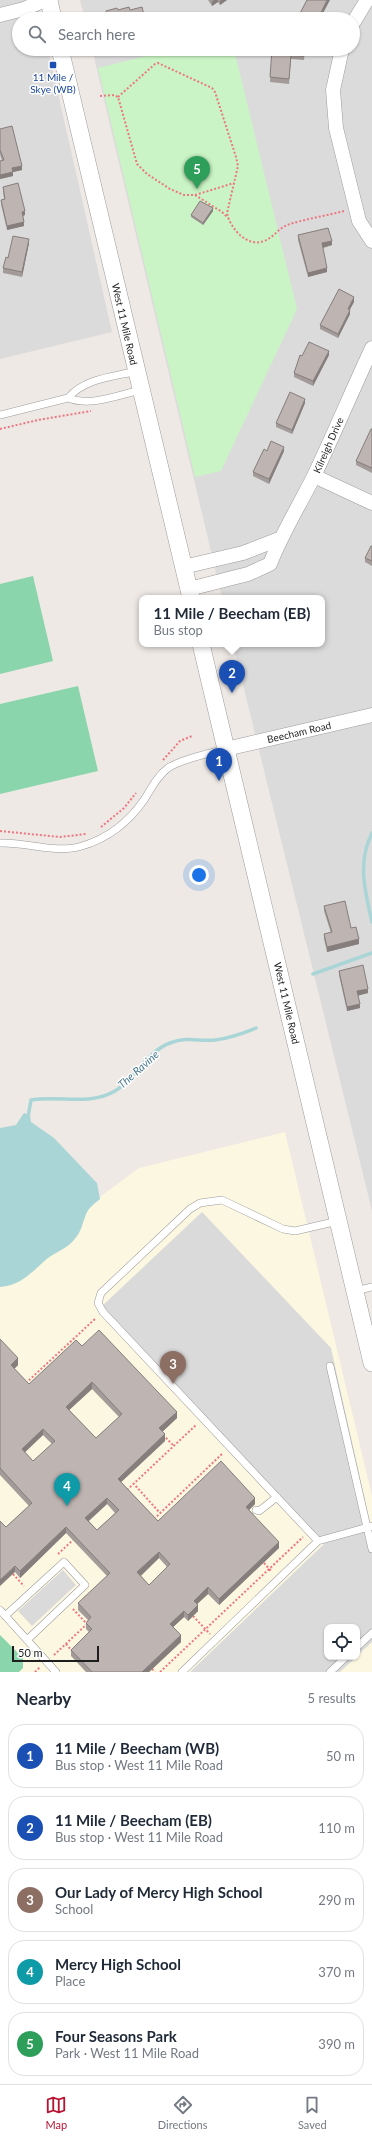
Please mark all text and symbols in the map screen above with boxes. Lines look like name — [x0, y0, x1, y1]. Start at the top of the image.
search box — [12, 12, 360, 56]
icon: search — [26, 23, 48, 45]
text: Search here — [58, 25, 135, 43]
marker: 11 Mile / Skye (WB) — [48, 60, 58, 70]
place label: 11 Mile / Skye (WB) — [30, 71, 76, 95]
pin: 5 — [184, 156, 210, 189]
street label: West 11 Mile Road — [110, 282, 140, 366]
street label: Kilreigh Drive — [310, 415, 346, 475]
popup — [139, 595, 325, 647]
text: 11 Mile / Beecham (EB) — [154, 604, 310, 622]
text: Bus stop — [154, 622, 203, 638]
pin: 2 — [219, 660, 245, 693]
street label: Beecham Road — [266, 719, 332, 745]
pin: 1 — [206, 748, 232, 781]
your location — [189, 865, 209, 885]
street label: West 11 Mile Road — [272, 961, 302, 1045]
water label: The Ravine — [115, 1047, 161, 1091]
pin: 3 — [160, 1351, 186, 1384]
pin: 4 — [54, 1473, 80, 1506]
map controls — [324, 1624, 360, 1660]
button: locate — [324, 1624, 360, 1660]
scale bar — [12, 1644, 99, 1663]
text: 50 m — [18, 1646, 43, 1659]
text: Nearby — [16, 1688, 71, 1709]
text: 5 results — [308, 1690, 356, 1706]
text: 11 Mile / Beecham (WB) — [55, 1739, 219, 1757]
text: 1 — [26, 1748, 34, 1764]
text: 50 m — [326, 1748, 355, 1764]
text: Bus stop · West 11 Mile Road — [55, 1757, 223, 1773]
text: 11 Mile / Beecham (EB) — [55, 1811, 212, 1829]
text: 2 — [26, 1820, 34, 1836]
text: 110 m — [318, 1820, 355, 1836]
text: Bus stop · West 11 Mile Road — [55, 1829, 223, 1845]
text: Our Lady of Mercy High School — [55, 1883, 263, 1901]
text: 3 — [26, 1892, 34, 1908]
text: 290 m — [318, 1892, 355, 1908]
text: School — [55, 1901, 93, 1917]
text: Mercy High School — [55, 1955, 181, 1973]
text: 4 — [26, 1964, 34, 1980]
text: 370 m — [318, 1964, 355, 1980]
text: Place — [55, 1973, 85, 1989]
text: Four Seasons Park — [55, 2027, 177, 2045]
text: 5 — [26, 2036, 34, 2052]
text: 390 m — [318, 2036, 355, 2052]
text: Park · West 11 Mile Road — [55, 2045, 199, 2061]
tab: Map — [45, 2094, 67, 2131]
tab: Directions — [158, 2094, 207, 2131]
tab: Saved — [298, 2094, 327, 2131]

